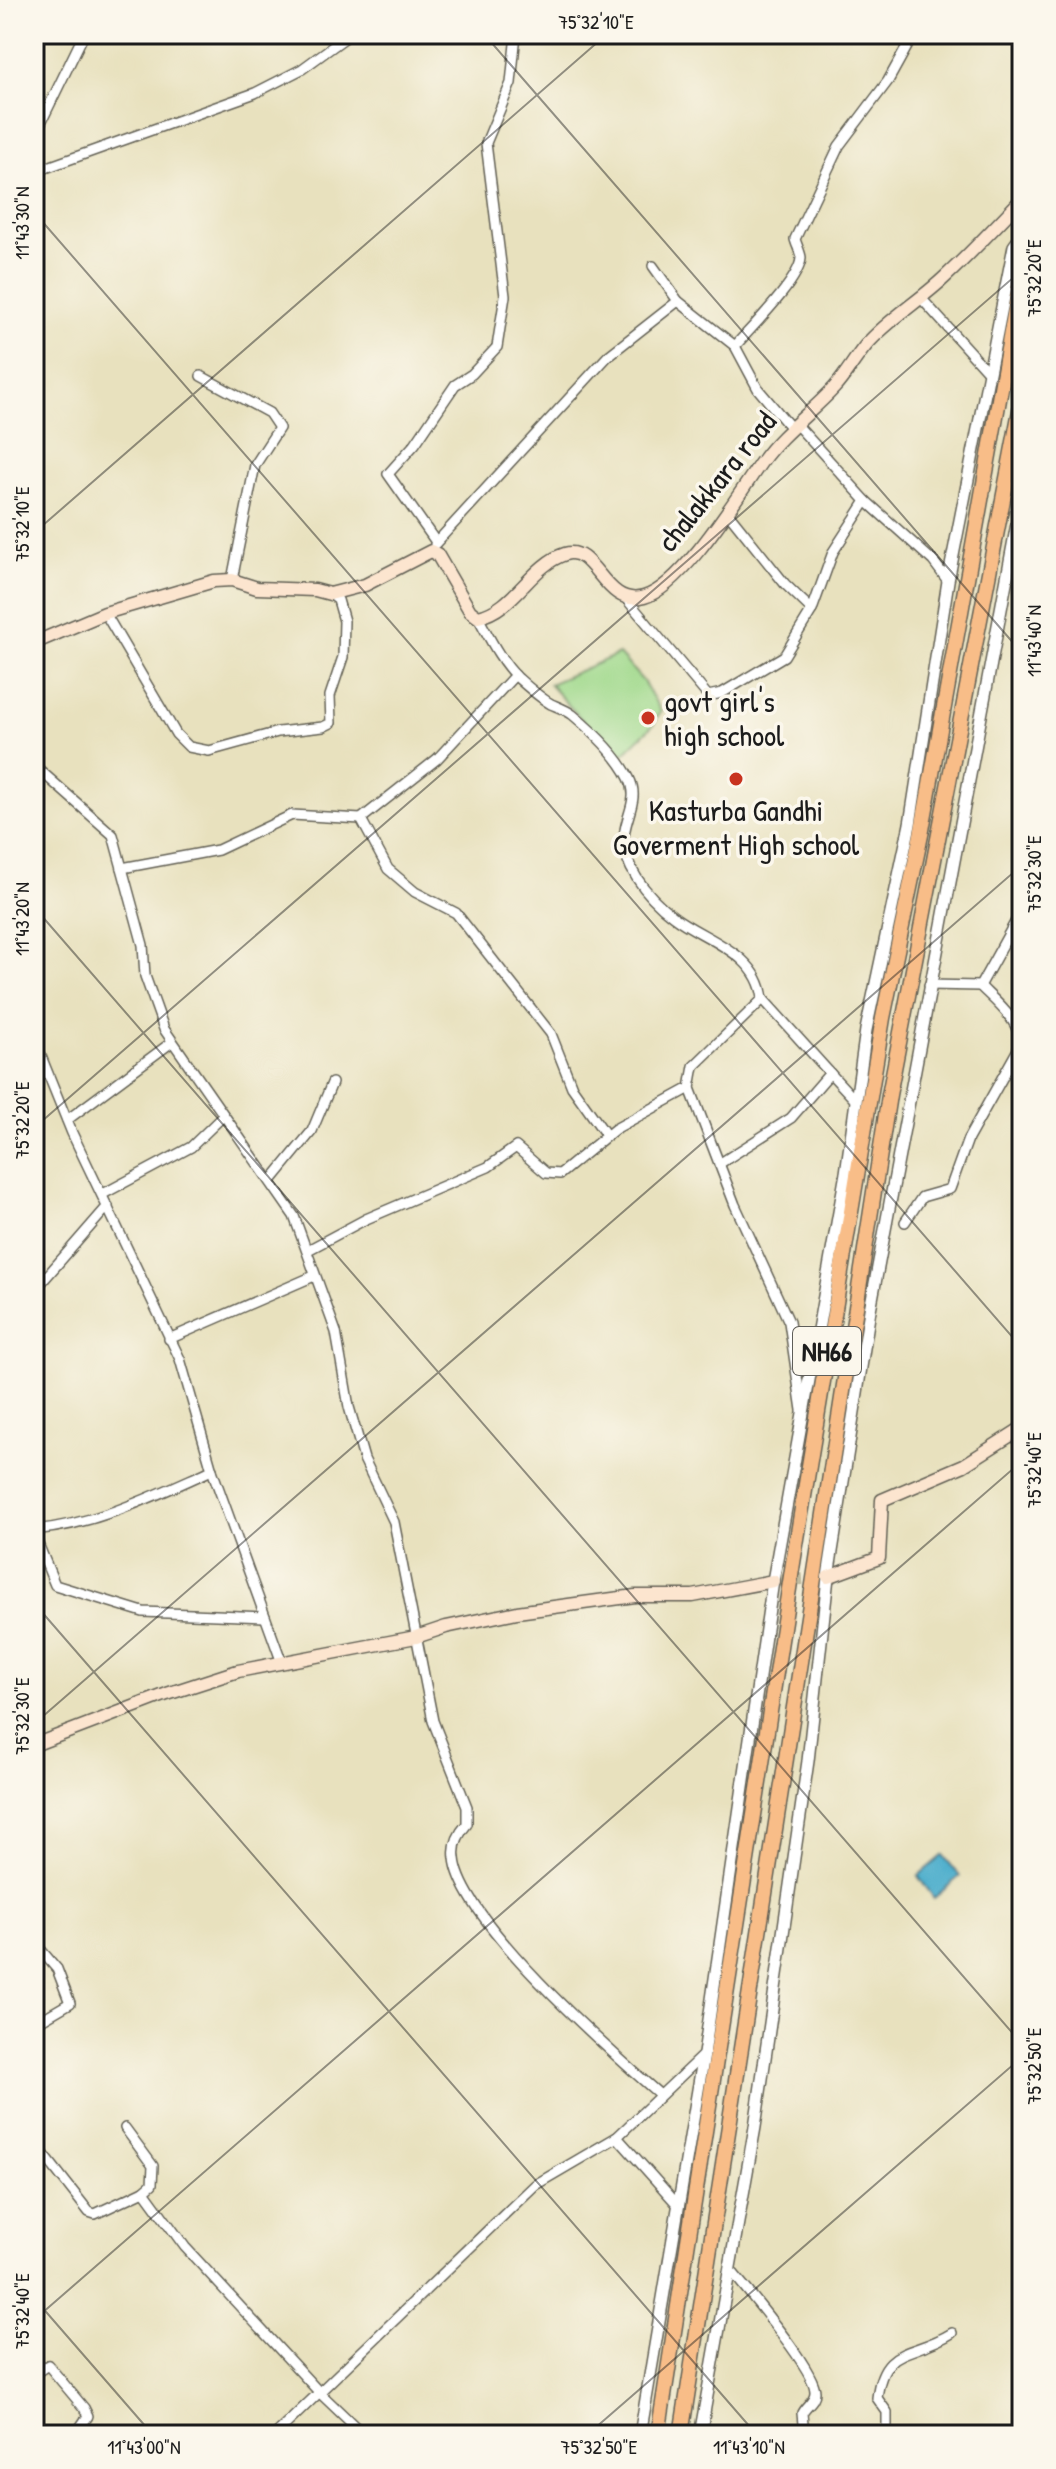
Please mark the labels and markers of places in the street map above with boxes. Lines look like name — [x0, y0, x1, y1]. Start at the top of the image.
place label: govt girl's high school — [664, 681, 784, 755]
marker: govt girl's high school — [639, 709, 657, 727]
marker: Kasturba Gandhi Goverment High school — [727, 770, 745, 788]
place label: Kasturba Gandhi Goverment High school — [613, 790, 859, 864]

